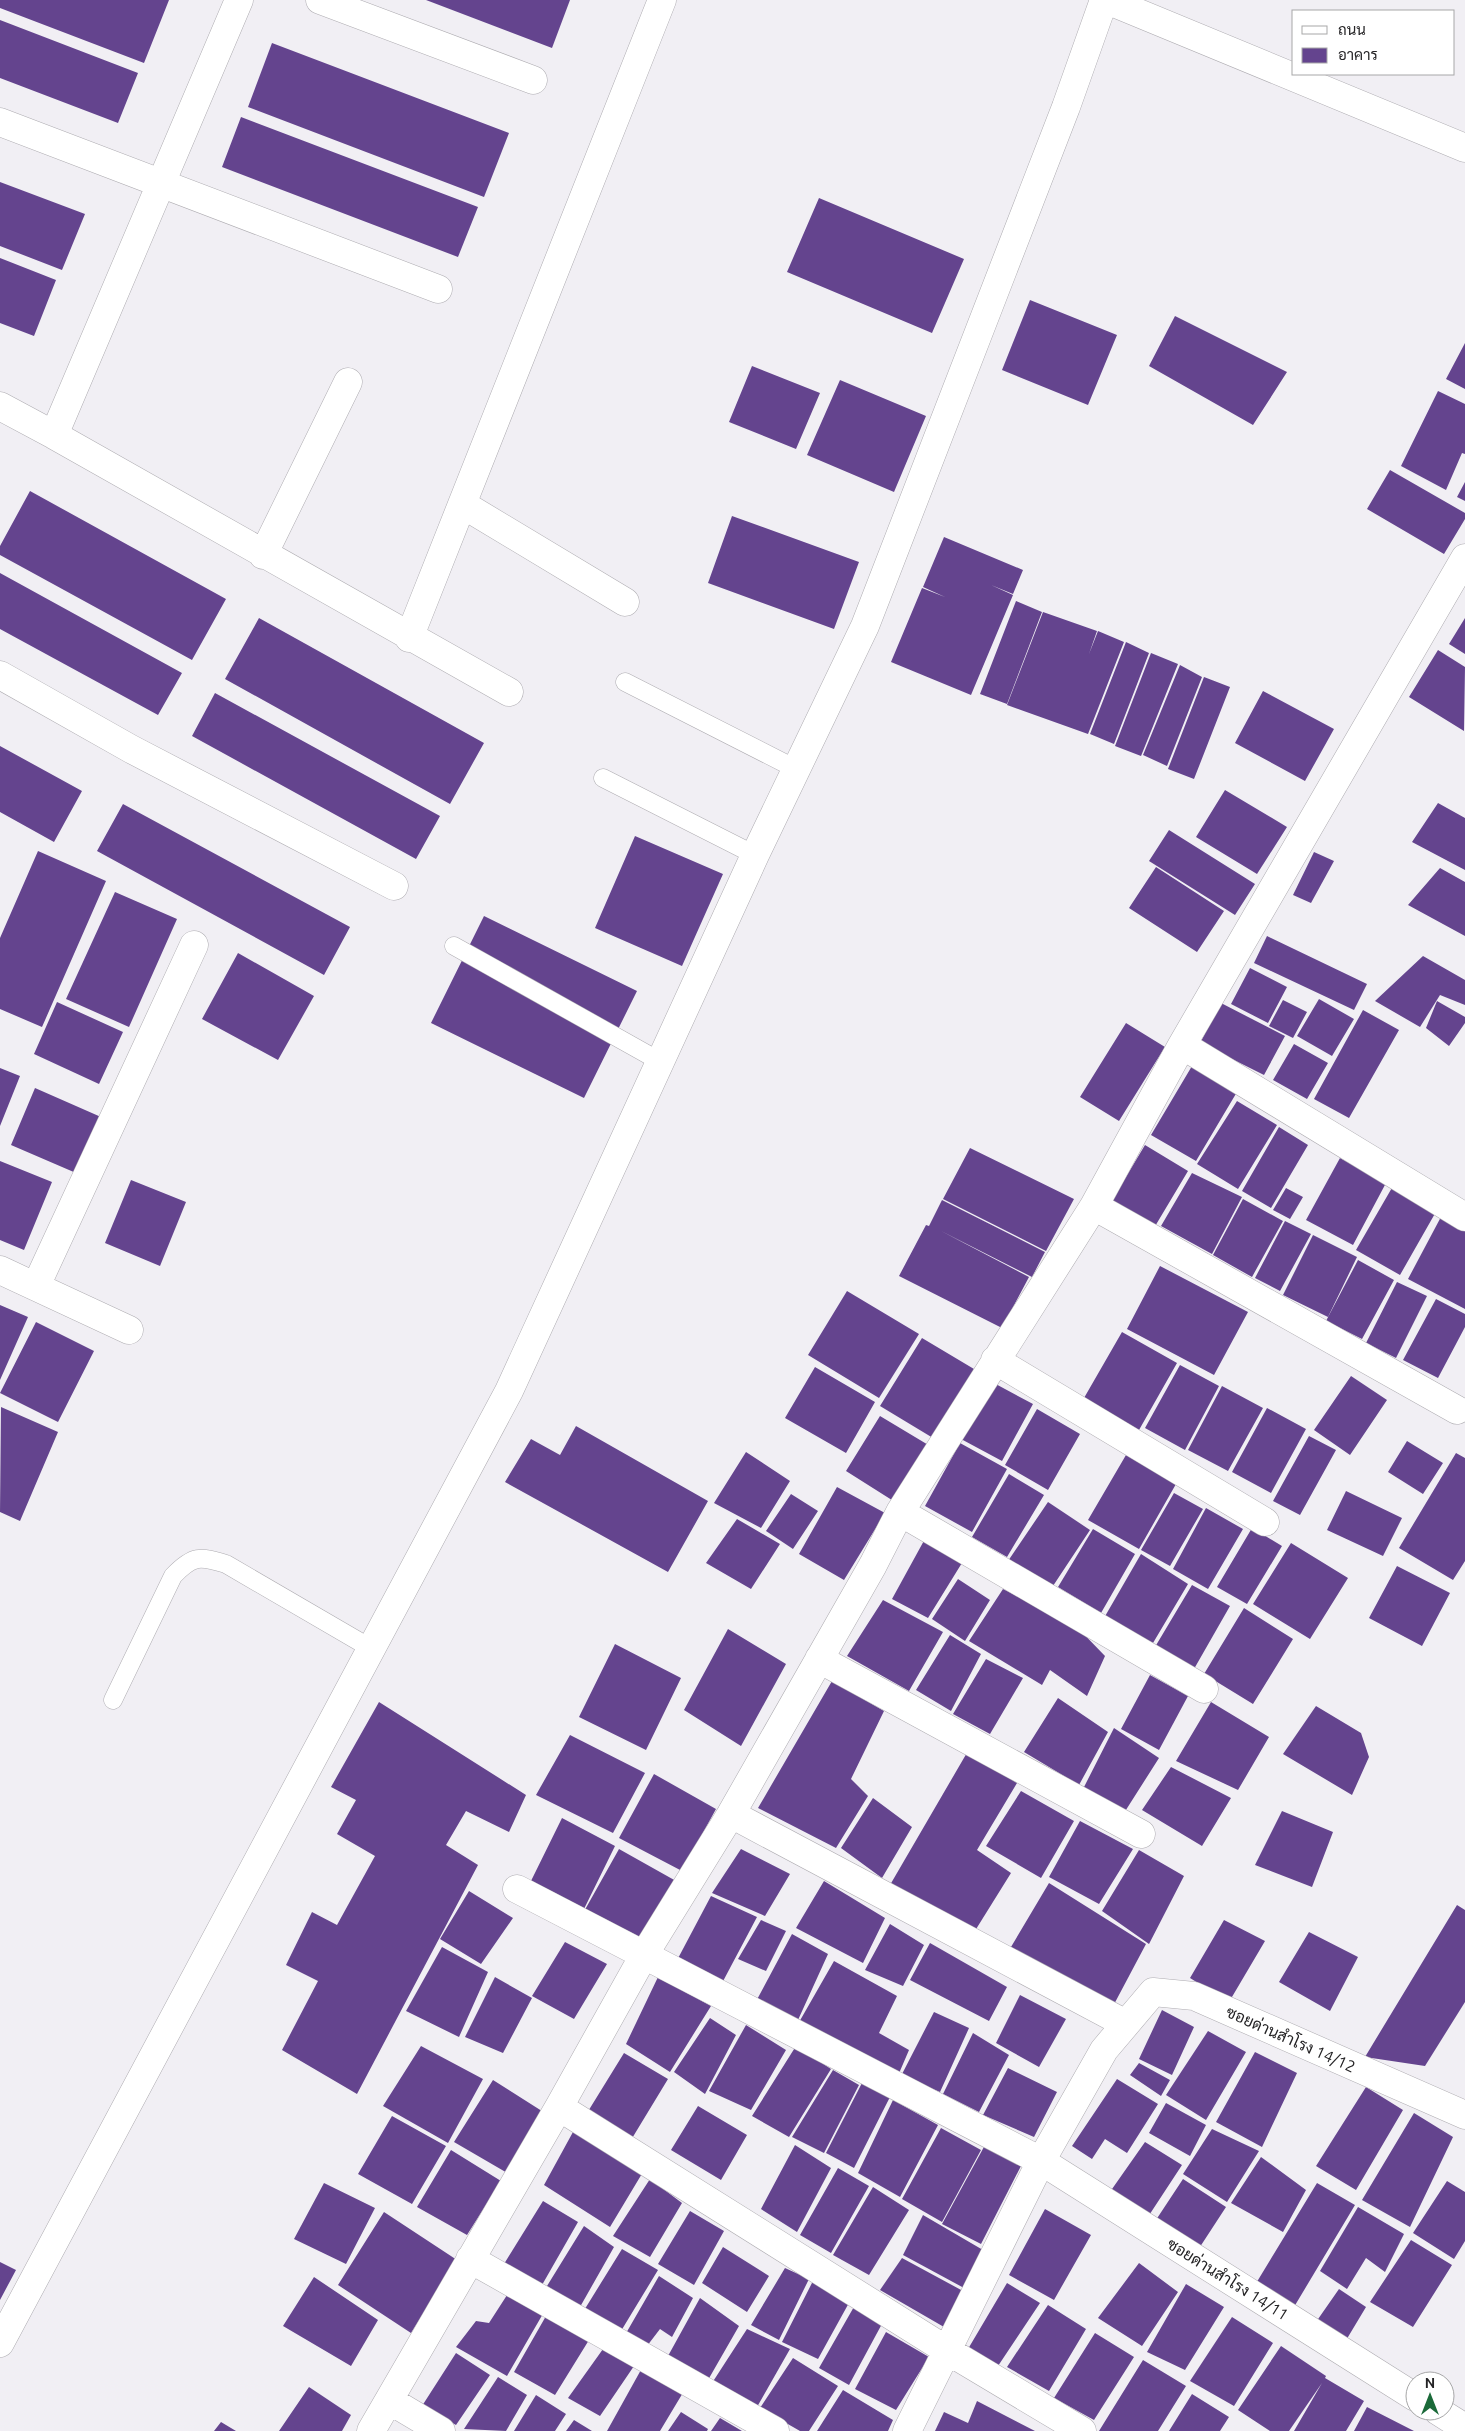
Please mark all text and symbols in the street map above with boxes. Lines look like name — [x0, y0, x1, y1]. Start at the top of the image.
legend — [1292, 10, 1455, 75]
text: ถนน — [1338, 21, 1366, 38]
text: อาคาร — [1338, 46, 1378, 63]
street label: ซอยด่านสำโรง 14/12 — [1224, 2001, 1359, 2076]
street label: ซอยด่านสำโรง 14/11 — [1164, 2233, 1293, 2324]
north arrow — [1405, 2371, 1455, 2421]
text: N — [1425, 2375, 1435, 2391]

